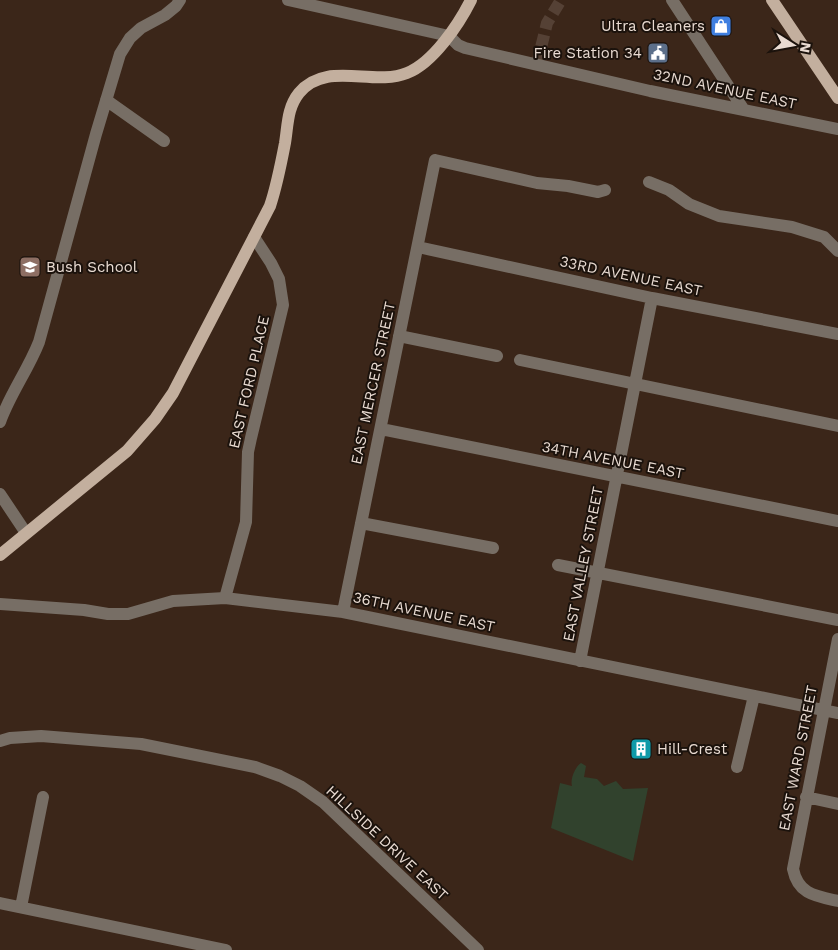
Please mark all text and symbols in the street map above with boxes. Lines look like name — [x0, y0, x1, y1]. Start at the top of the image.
shop icon: Ultra Cleaners — [709, 14, 733, 38]
place label: Ultra Cleaners — [601, 17, 705, 35]
north arrow — [768, 20, 818, 70]
public building icon: Fire Station 34 — [646, 41, 670, 65]
text: N — [797, 41, 815, 54]
place label: Fire Station 34 — [534, 44, 642, 62]
street label: 32ND AVENUE EAST — [652, 65, 798, 113]
street label: 33RD AVENUE EAST — [558, 252, 704, 300]
school or university icon: Bush School — [18, 255, 42, 279]
place label: Bush School — [46, 258, 138, 276]
street label: EAST MERCER STREET — [347, 300, 399, 466]
street label: EAST FORD PLACE — [225, 314, 273, 450]
street label: 34TH AVENUE EAST — [540, 437, 686, 483]
street label: EAST VALLEY STREET — [559, 485, 607, 643]
street label: 36TH AVENUE EAST — [351, 588, 497, 636]
street label: EAST WARD STREET — [775, 684, 821, 832]
building icon: Hill-Crest — [629, 737, 653, 761]
place label: Hill-Crest — [657, 740, 728, 758]
street label: HILLSIDE DRIVE EAST — [322, 782, 452, 904]

